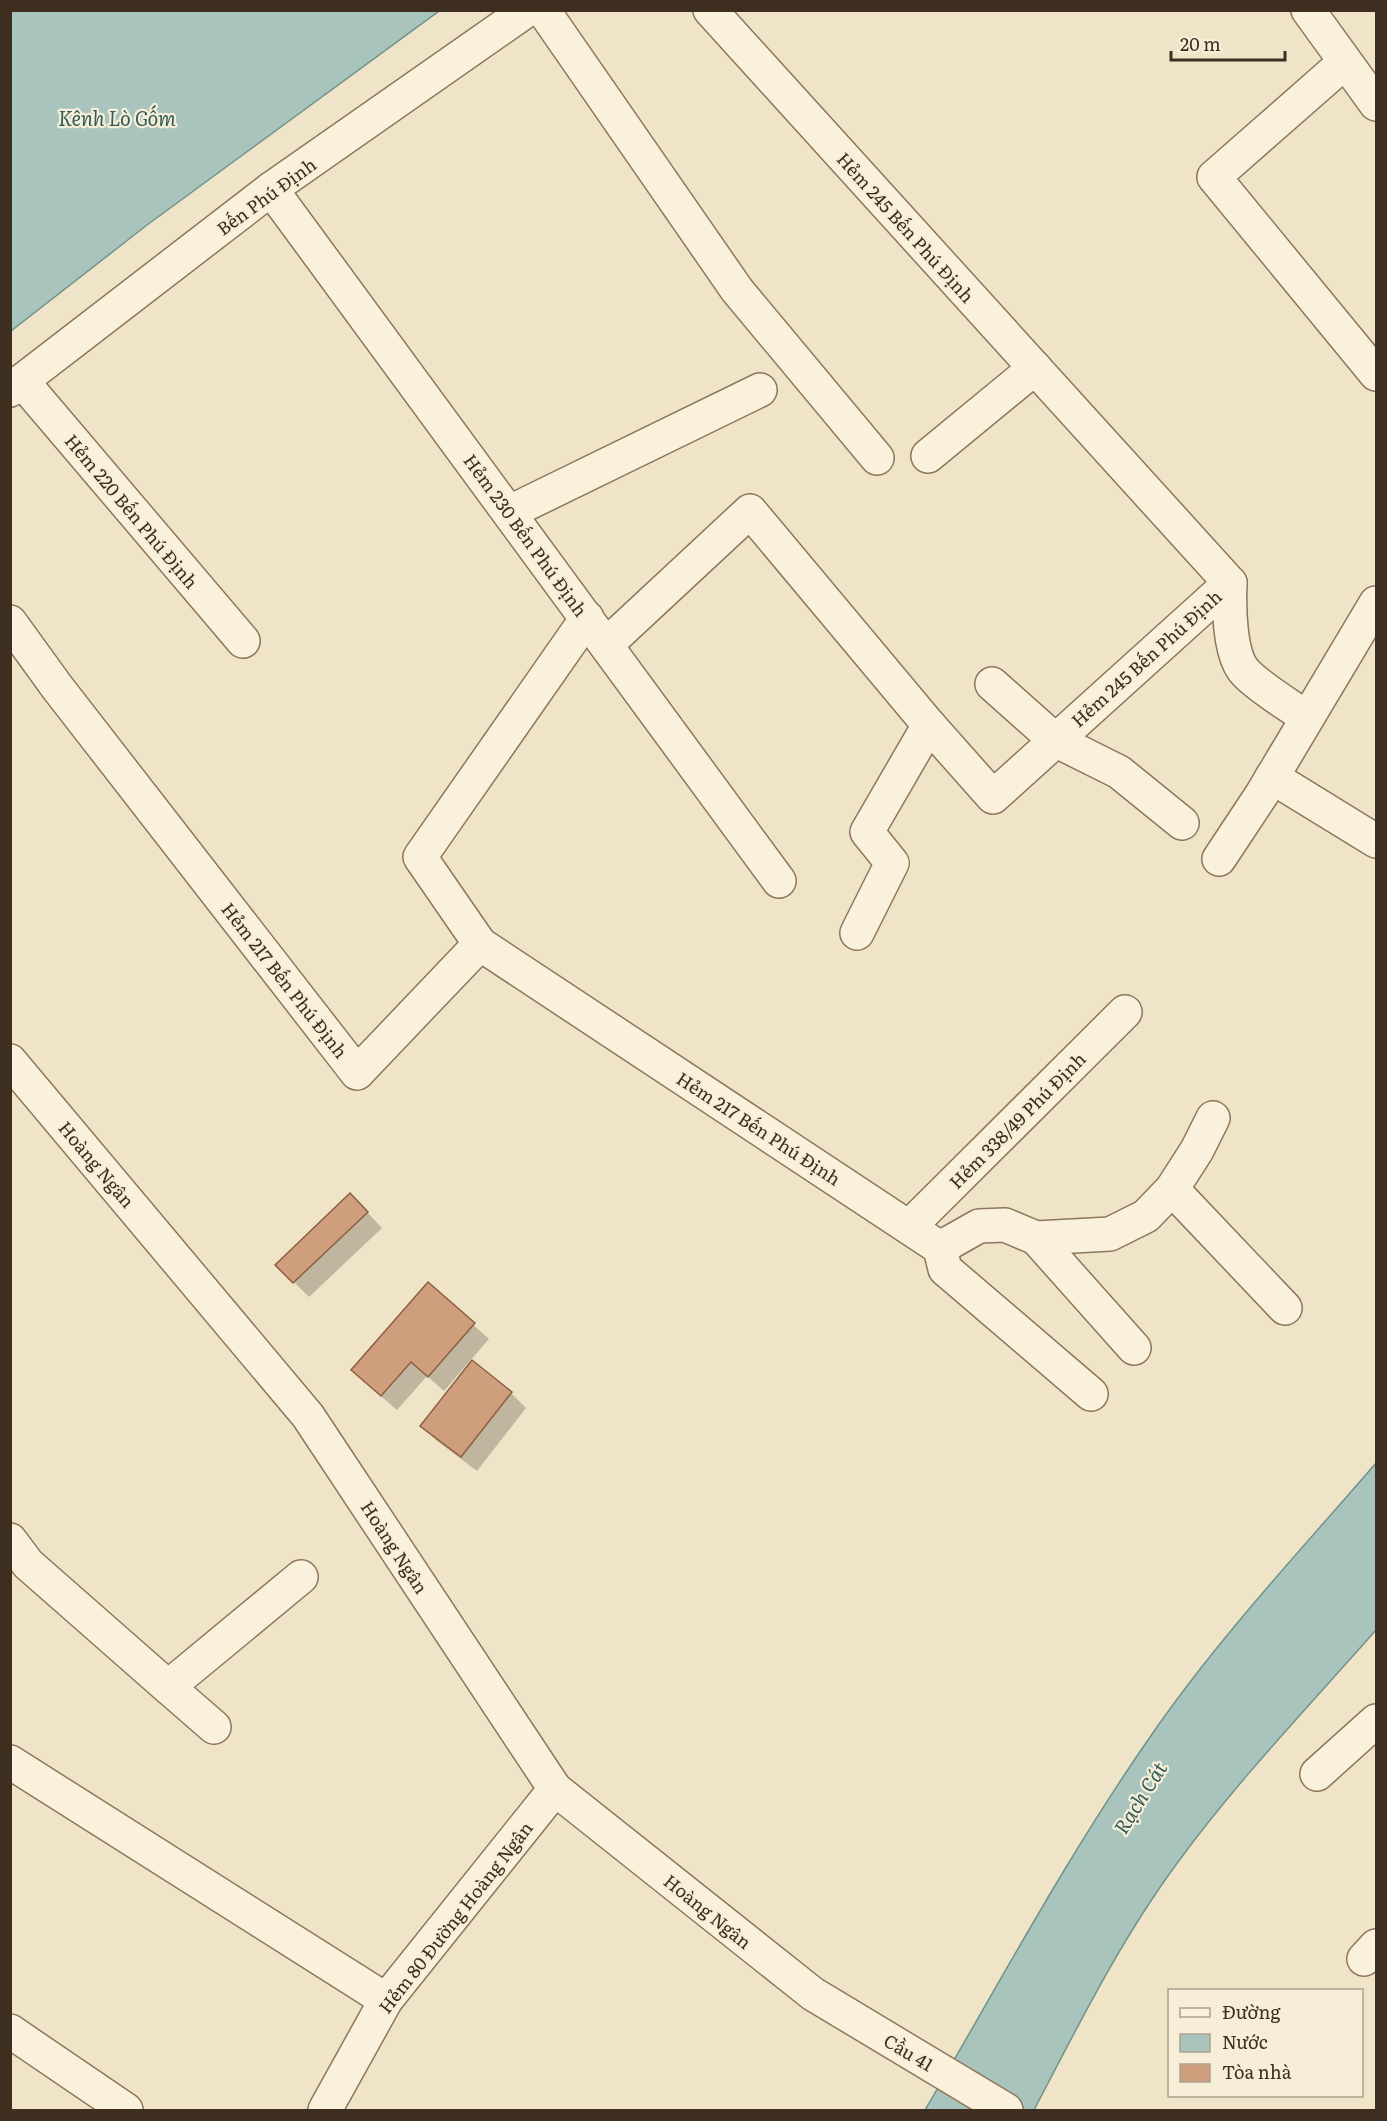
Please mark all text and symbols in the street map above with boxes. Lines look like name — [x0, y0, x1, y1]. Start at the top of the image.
scale bar — [1171, 24, 1285, 62]
text: 20 m — [1180, 30, 1221, 57]
water label: Kênh Lò Gốm — [58, 102, 176, 132]
street label: Hẻm 245 Bến Phú Định — [831, 146, 981, 308]
street label: Bến Phú Định — [211, 151, 322, 241]
street label: Hẻm 220 Bến Phú Định — [59, 428, 205, 594]
street label: Hẻm 230 Bến Phú Định — [458, 448, 594, 622]
street label: Hẻm 245 Bến Phú Định — [1065, 583, 1227, 733]
street label: Hẻm 217 Bến Phú Định — [215, 896, 355, 1064]
street label: Hẻm 338/49 Phú Định — [942, 1045, 1092, 1195]
street label: Hẻm 217 Bến Phú Định — [671, 1065, 847, 1191]
street label: Hoàng Ngân — [53, 1115, 141, 1213]
street label: Hoàng Ngân — [355, 1495, 435, 1599]
water label: Rạch Cát — [1105, 1755, 1173, 1839]
street label: Hẻm 80 Đường Hoàng Ngân — [371, 1815, 539, 2019]
street label: Hoàng Ngân — [658, 1867, 758, 1955]
legend — [1168, 1989, 1363, 2097]
text: Đường — [1222, 1998, 1281, 2025]
street label: Cầu 41 — [879, 2027, 939, 2077]
text: Nước — [1222, 2028, 1268, 2055]
text: Tòa nhà — [1222, 2058, 1292, 2085]

